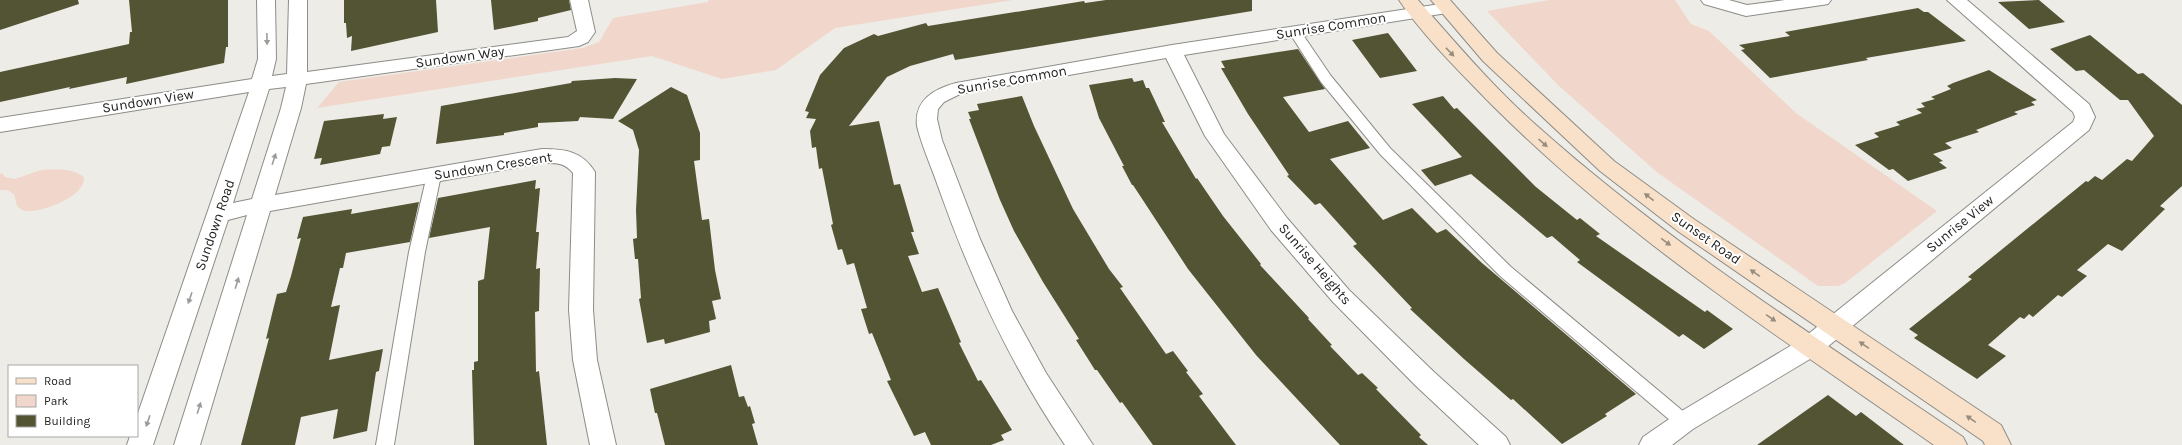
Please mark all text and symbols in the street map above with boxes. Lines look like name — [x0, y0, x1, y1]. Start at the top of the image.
street label: Sunrise Common — [1275, 9, 1387, 43]
one-way arrow — [264, 33, 270, 46]
street label: Sundown Way — [414, 42, 506, 72]
one-way arrow — [1445, 47, 1455, 57]
street label: Sunrise Common — [956, 62, 1068, 98]
street label: Sundown View — [101, 85, 195, 117]
one-way arrow — [1538, 138, 1548, 147]
street label: Sundown Crescent — [433, 148, 553, 184]
one-way arrow — [272, 153, 278, 165]
street label: Sundown Road — [191, 177, 239, 273]
street label: Sunrise View — [1923, 192, 1997, 256]
one-way arrow — [1644, 193, 1655, 202]
street label: Sunset Road — [1668, 208, 1744, 268]
street label: Sunrise Heights — [1275, 220, 1355, 308]
one-way arrow — [1660, 238, 1671, 246]
one-way arrow — [1750, 269, 1761, 277]
one-way arrow — [234, 277, 240, 289]
one-way arrow — [187, 292, 193, 304]
one-way arrow — [1766, 314, 1776, 322]
one-way arrow — [1858, 341, 1869, 349]
legend — [8, 365, 138, 437]
text: Road — [44, 374, 72, 388]
text: Park — [44, 394, 69, 408]
one-way arrow — [196, 401, 202, 413]
text: Building — [44, 414, 91, 428]
one-way arrow — [145, 415, 151, 427]
one-way arrow — [1965, 415, 1976, 423]

